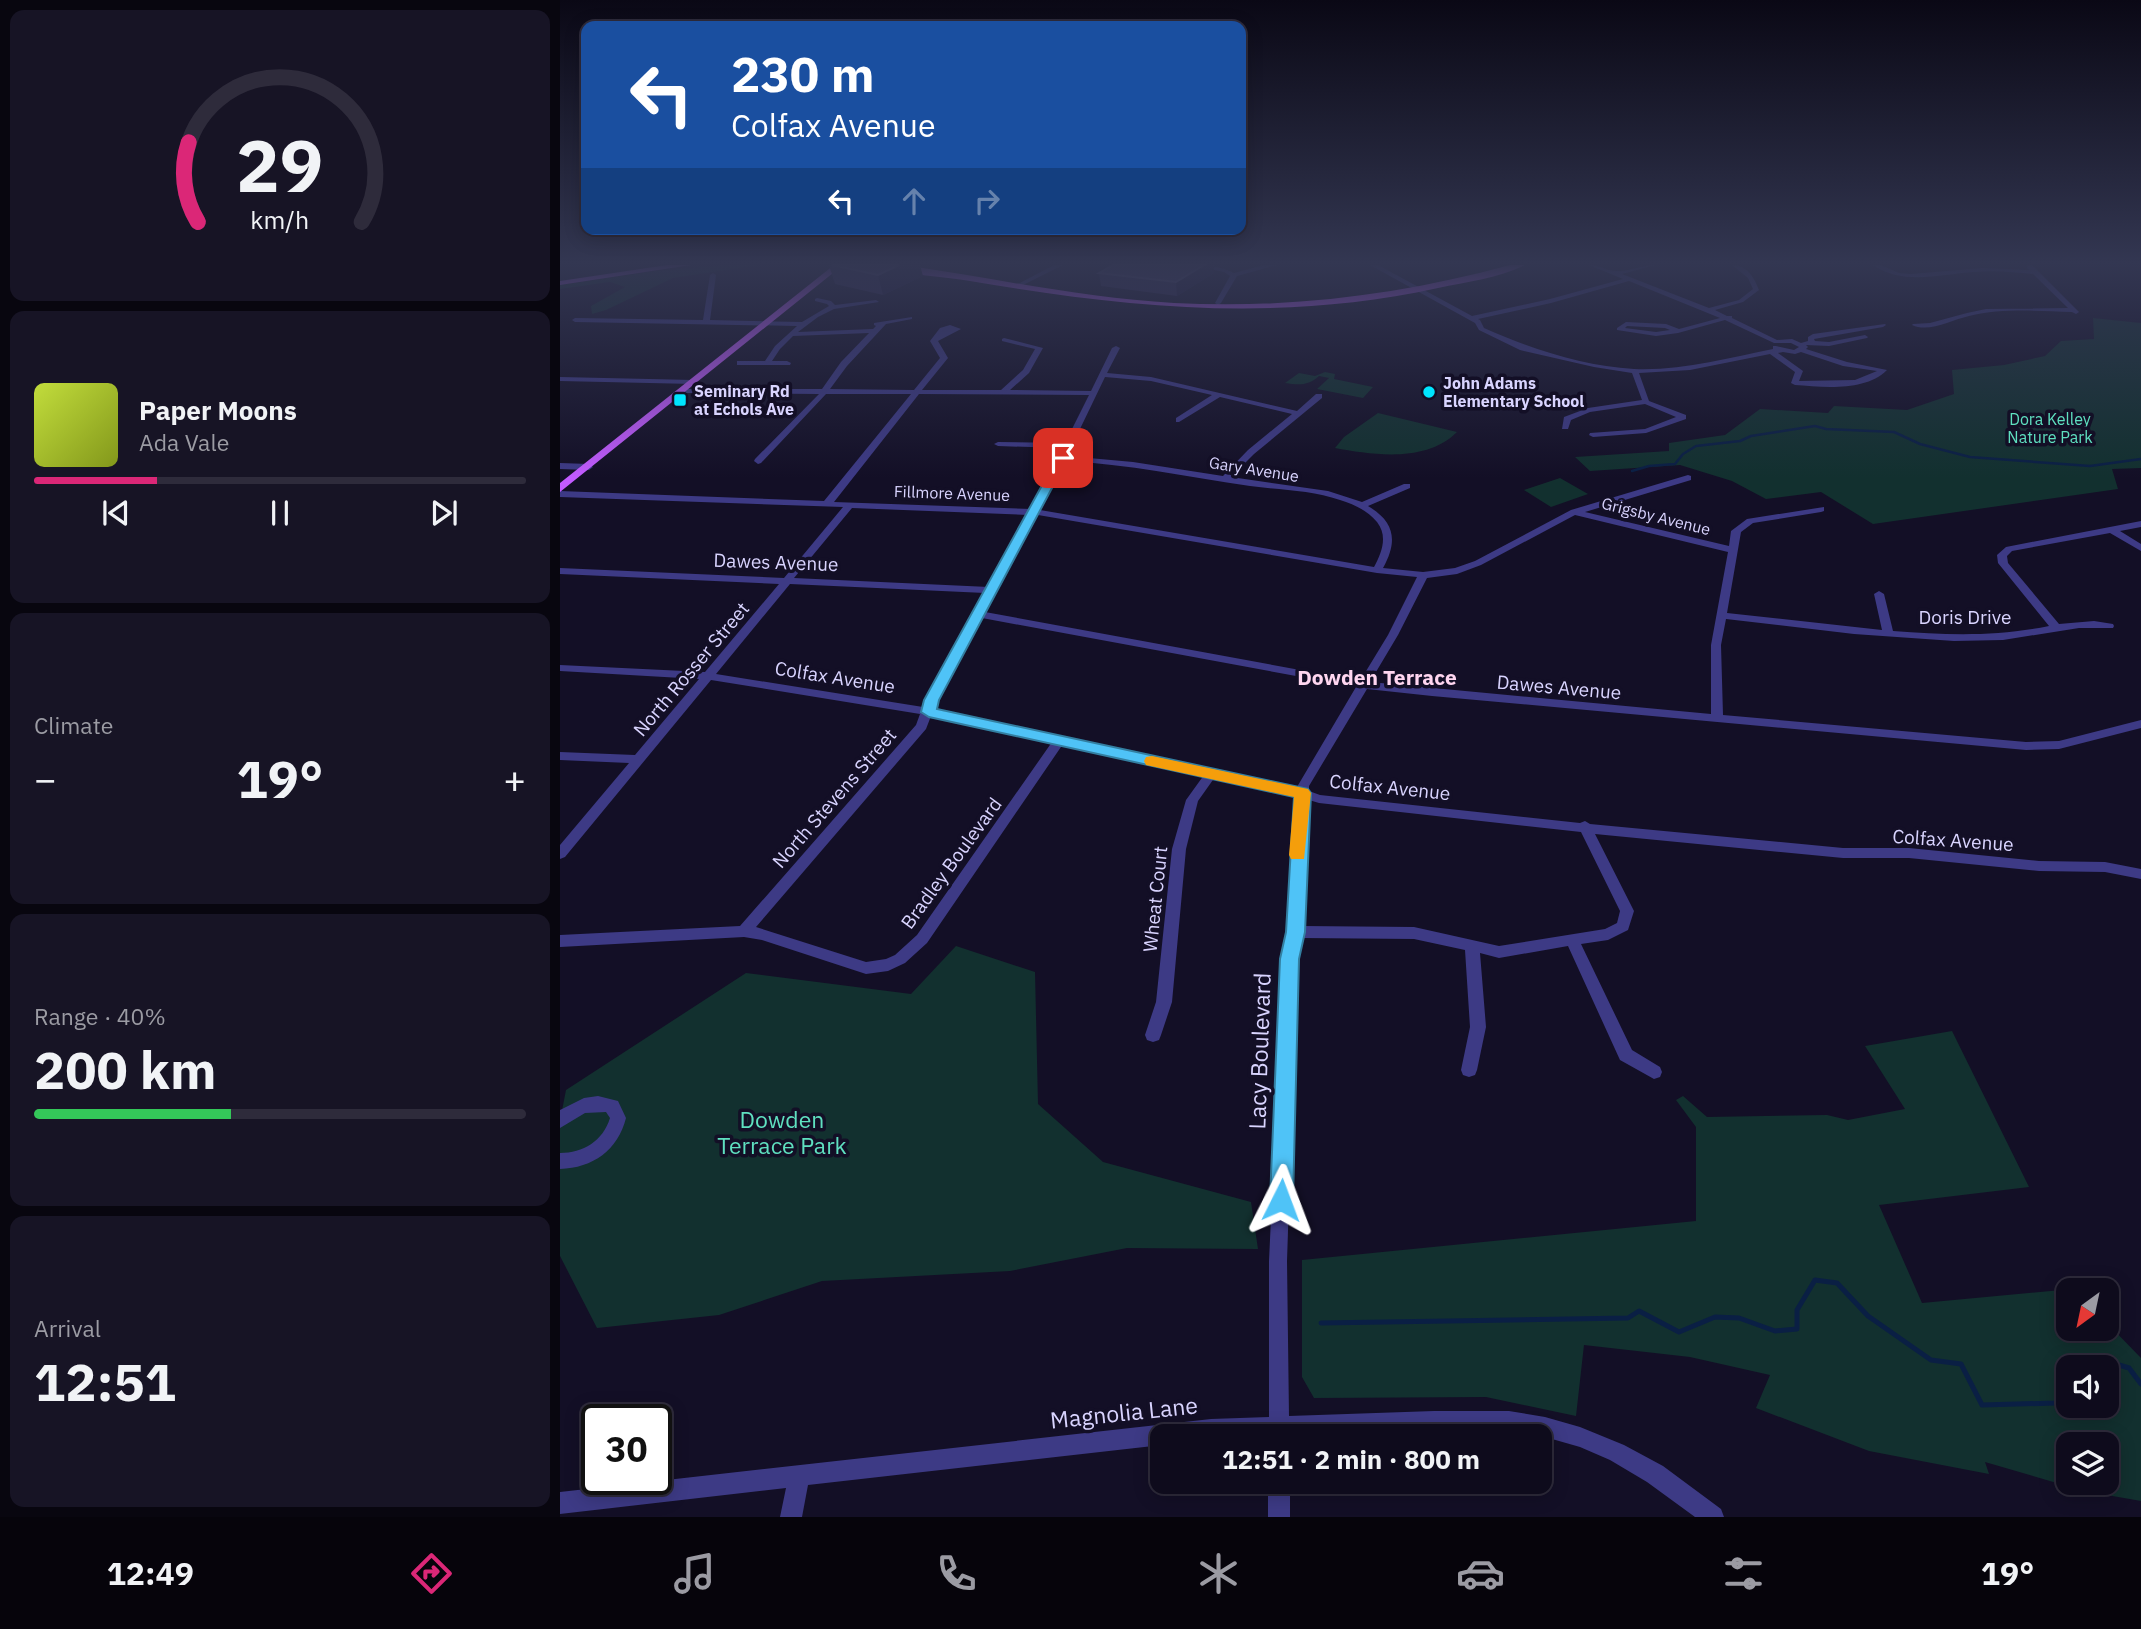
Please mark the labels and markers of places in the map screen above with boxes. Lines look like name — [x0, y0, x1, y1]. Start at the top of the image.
place label: John Adams Elementary School — [1443, 373, 1584, 411]
place label: Seminary Rd at Echols Ave — [694, 381, 794, 419]
marker: John Adams Elementary School — [1421, 384, 1437, 400]
marker: Seminary Rd at Echols Ave — [672, 392, 688, 408]
pin — [1033, 428, 1093, 488]

